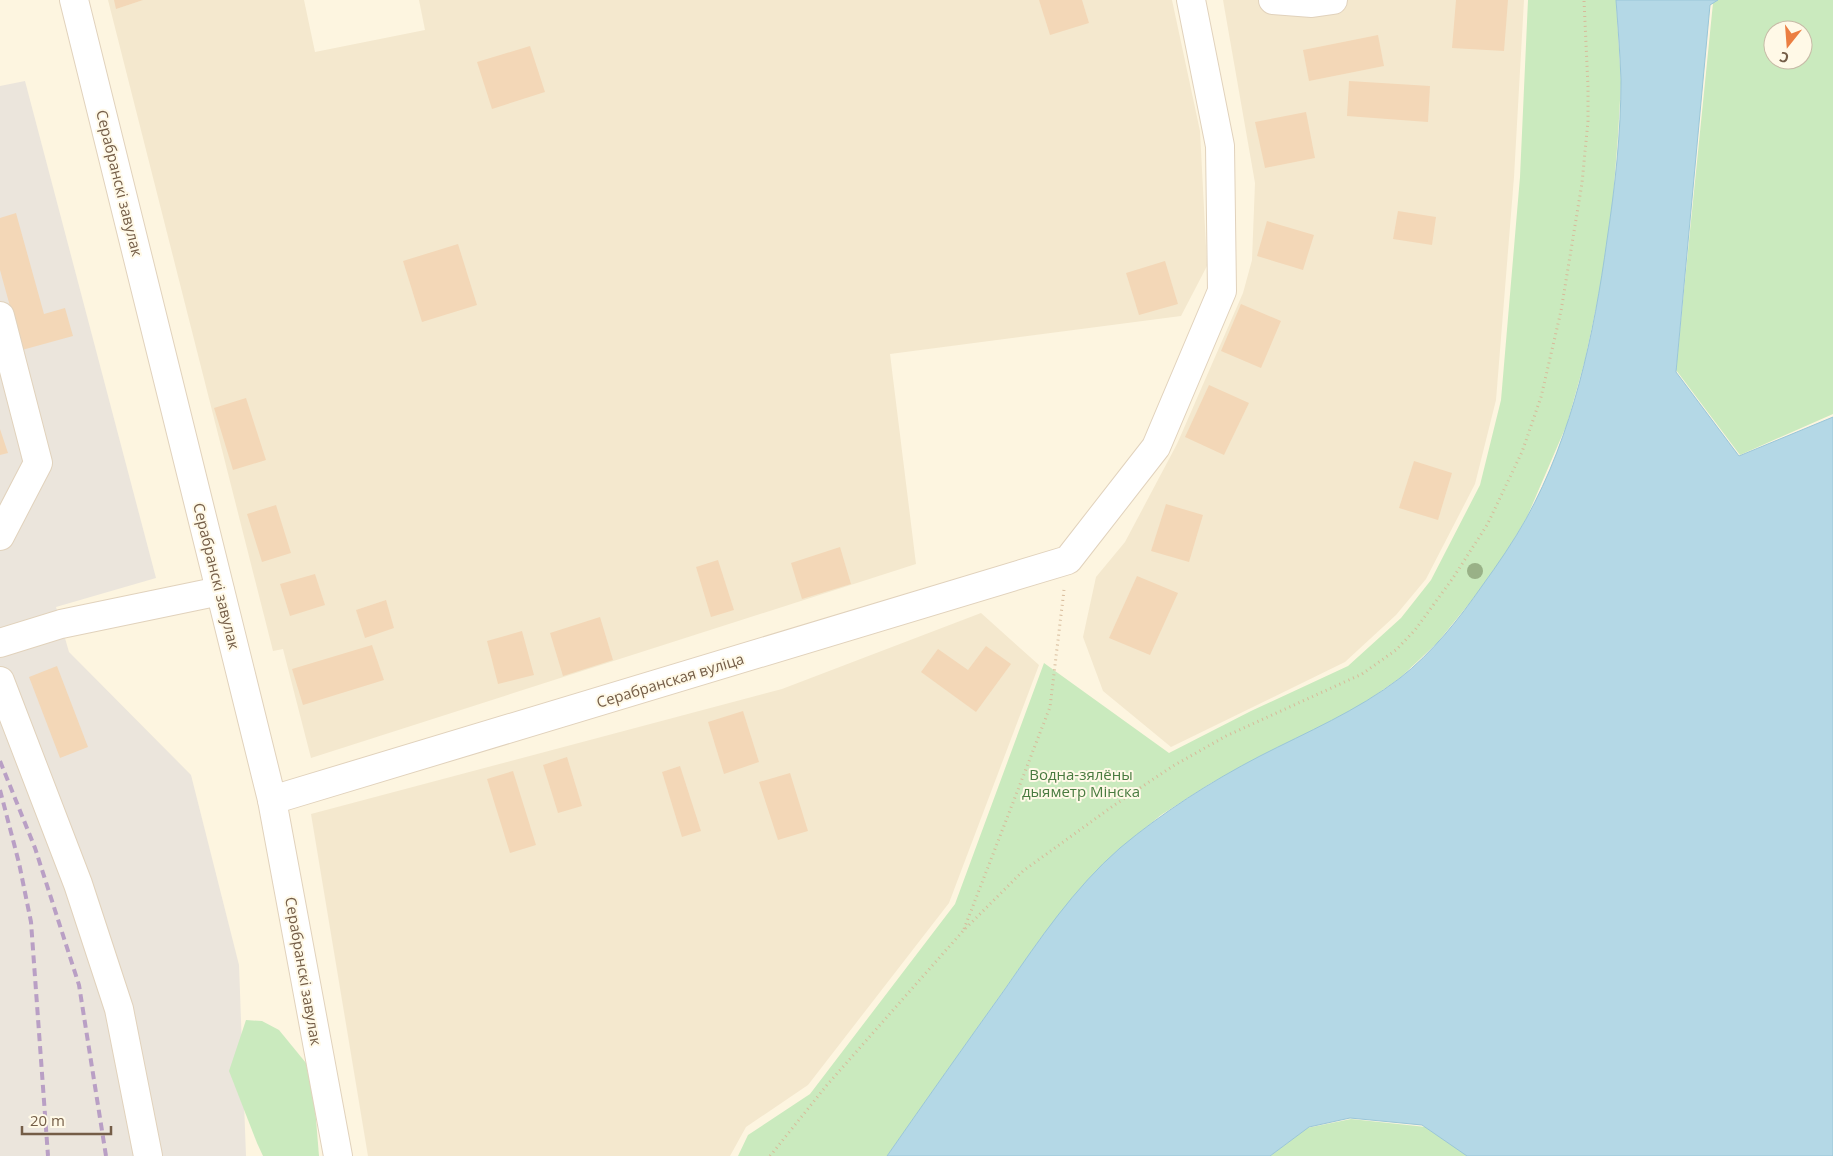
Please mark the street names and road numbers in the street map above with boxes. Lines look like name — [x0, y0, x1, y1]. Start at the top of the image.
street label: Серабранскі завулак — [92, 108, 148, 259]
street label: Серабранскі завулак — [189, 501, 245, 652]
street label: Серабранская вуліца — [594, 648, 746, 712]
street label: Серабранскі завулак — [281, 895, 327, 1047]

